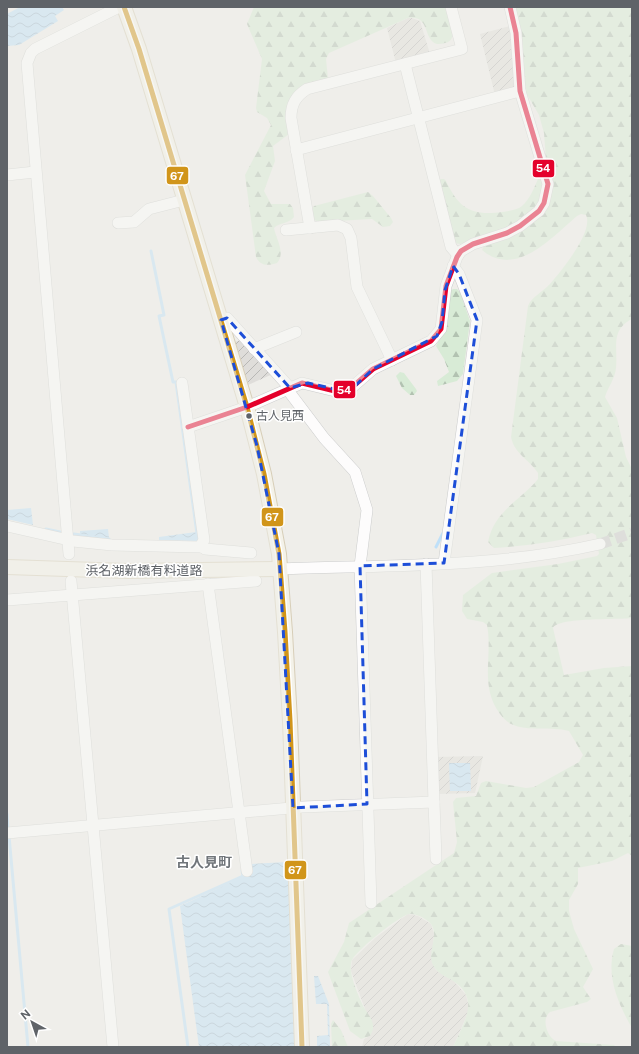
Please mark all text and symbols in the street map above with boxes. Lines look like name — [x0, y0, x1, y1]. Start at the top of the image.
line badge: 54 — [532, 159, 555, 178]
text: 54 — [536, 162, 550, 174]
line badge: 67 — [166, 166, 189, 185]
text: 67 — [170, 170, 184, 182]
line badge: 54 — [333, 380, 356, 399]
text: 54 — [337, 384, 351, 396]
place label: 古人見西 — [256, 409, 304, 423]
marker: 古人見西 — [244, 411, 254, 421]
line badge: 67 — [261, 507, 284, 527]
text: 67 — [265, 511, 279, 523]
street label: 浜名湖新橋有料道路 — [85, 563, 203, 578]
district label: 古人見町 — [176, 854, 232, 870]
line badge: 67 — [284, 860, 307, 880]
text: 67 — [288, 864, 302, 876]
north arrow — [12, 1002, 52, 1042]
text: N — [18, 1007, 33, 1022]

